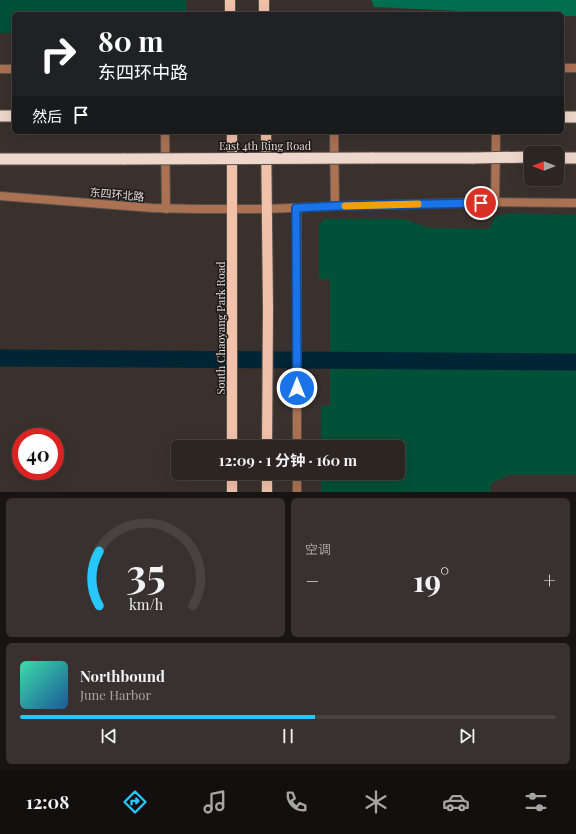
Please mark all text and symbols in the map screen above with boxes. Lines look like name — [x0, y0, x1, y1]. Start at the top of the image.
text: 80 m — [98, 22, 164, 59]
icon: right — [32, 28, 84, 80]
text: 东四环中路 — [98, 60, 188, 84]
icon: arrive — [70, 104, 92, 126]
text: 然后 — [32, 106, 62, 126]
street label: East 4th Ring Road — [219, 138, 312, 153]
north arrow — [524, 146, 564, 186]
map controls — [524, 146, 564, 186]
street label: 东四环北路 — [89, 184, 145, 204]
pin — [464, 186, 498, 220]
icon: arrive — [470, 192, 492, 214]
street label: South Chaoyang Park Road — [213, 261, 228, 395]
position arrow — [276, 367, 318, 409]
speed limit sign: 40 — [12, 428, 64, 480]
text: 12:09 · 1 分钟 · 160 m — [219, 450, 357, 470]
text: 空调 — [305, 540, 331, 557]
text: 35 — [126, 543, 165, 598]
text: 19° — [413, 560, 449, 600]
text: − — [305, 565, 319, 595]
text: + — [543, 565, 556, 595]
text: km/h — [128, 594, 163, 613]
text: Northbound — [80, 666, 165, 686]
text: June Harbor — [80, 686, 151, 703]
icon: previous — [98, 725, 120, 747]
icon: pause — [277, 725, 299, 747]
icon: next — [456, 725, 478, 747]
icon: directions — [121, 788, 149, 816]
icon: music — [201, 788, 229, 816]
icon: phone — [282, 788, 310, 816]
icon: climate — [362, 788, 390, 816]
icon: car — [442, 788, 470, 816]
icon: filters — [522, 788, 550, 816]
text: 12:08 — [26, 790, 69, 814]

